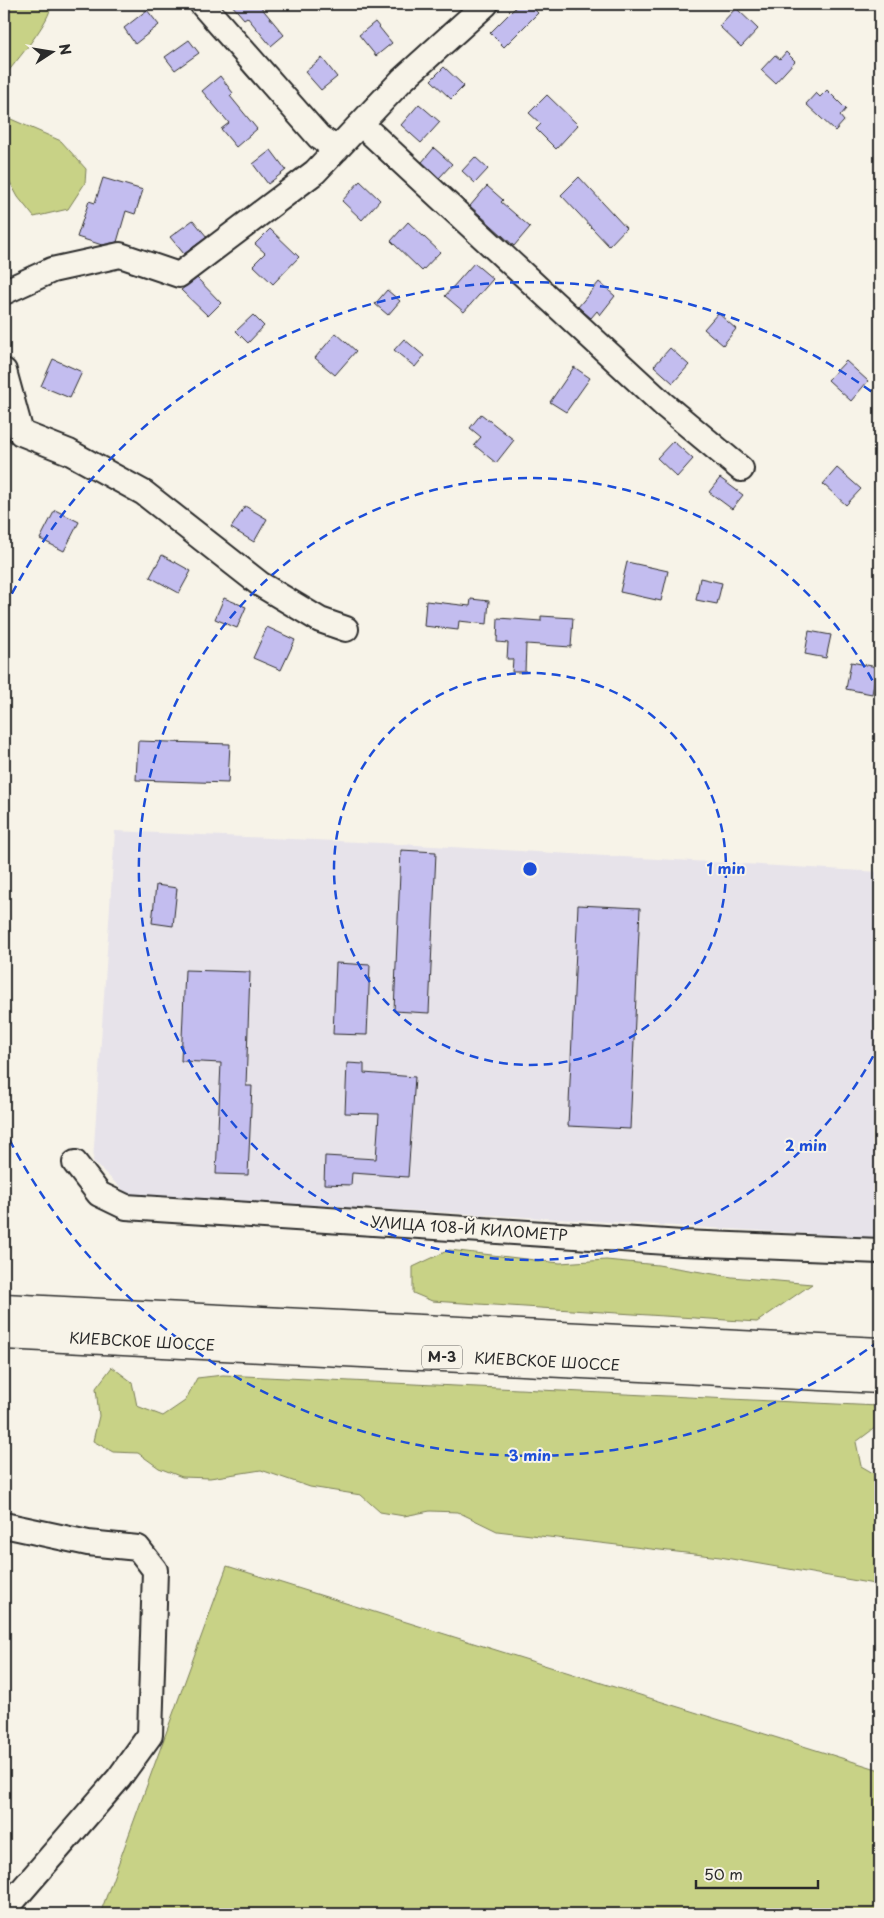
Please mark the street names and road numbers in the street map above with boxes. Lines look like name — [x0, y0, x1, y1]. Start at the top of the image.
street label: УЛИЦА 108-Й КИЛОМЕТР — [370, 1209, 569, 1246]
street label: КИЕВСКОЕ ШОССЕ — [68, 1325, 216, 1356]
road number: М-3 — [422, 1345, 462, 1368]
street label: КИЕВСКОЕ ШОССЕ — [473, 1345, 621, 1376]

